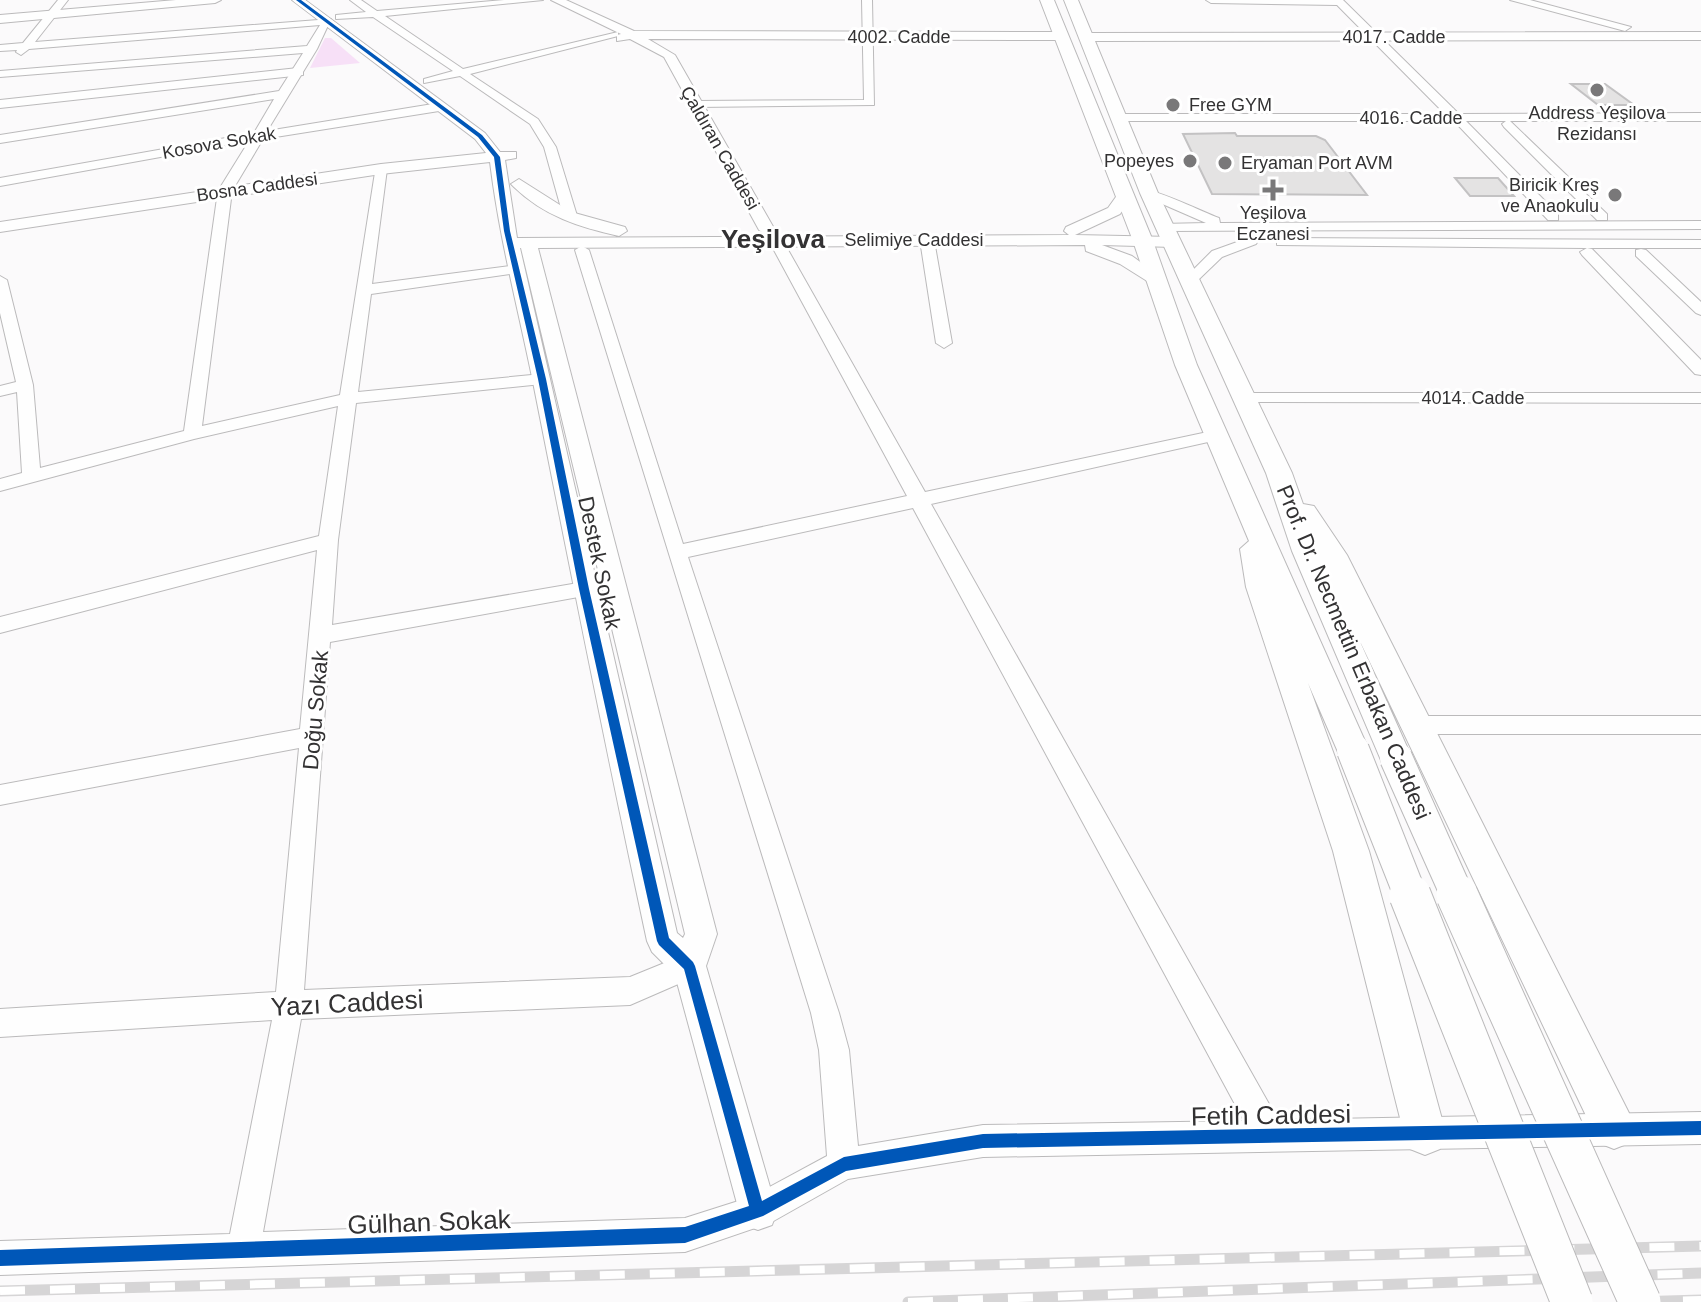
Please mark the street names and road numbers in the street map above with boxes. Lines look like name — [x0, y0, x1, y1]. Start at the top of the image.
street label: 4002. Cadde — [847, 27, 951, 47]
street label: 4017. Cadde — [1342, 27, 1446, 47]
street label: Çaldıran Caddesi — [677, 83, 763, 213]
street label: 4016. Cadde — [1359, 108, 1463, 128]
street label: Kosova Sokak — [161, 123, 278, 163]
street label: Bosna Caddesi — [195, 169, 319, 205]
street label: Selimiye Caddesi — [844, 230, 984, 250]
street label: 4014. Cadde — [1421, 388, 1525, 408]
street label: Prof. Dr. Necmettin Erbakan Caddesi — [1272, 481, 1436, 823]
street label: Destek Sokak — [573, 494, 626, 633]
street label: Doğu Sokak — [298, 648, 333, 771]
street label: Yazı Caddesi — [270, 984, 424, 1022]
street label: Fetih Caddesi — [1191, 1099, 1351, 1131]
street label: Gülhan Sokak — [347, 1204, 512, 1240]

